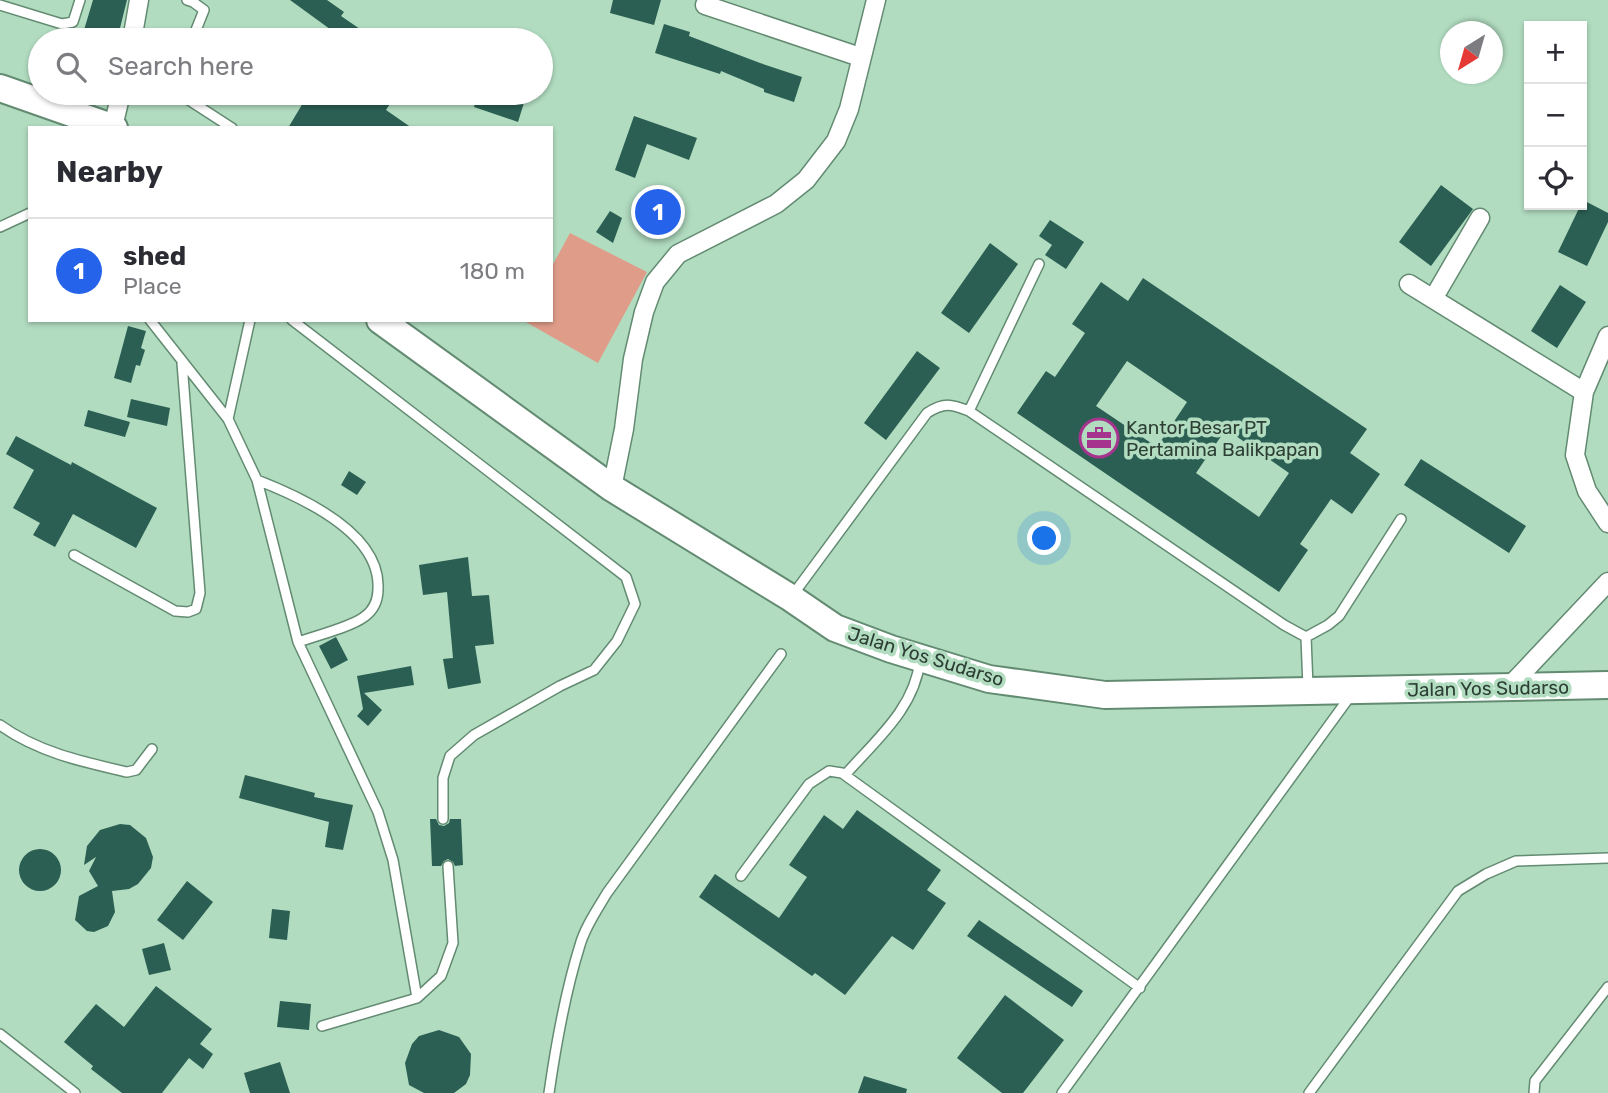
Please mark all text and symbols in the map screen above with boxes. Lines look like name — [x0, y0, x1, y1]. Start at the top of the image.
north arrow — [1440, 21, 1503, 84]
map controls — [1524, 21, 1587, 210]
button: + — [1524, 21, 1587, 84]
search box — [28, 28, 553, 105]
icon: search — [52, 48, 90, 86]
text: Search here — [108, 51, 254, 82]
button: − — [1524, 84, 1587, 147]
button: locate — [1524, 147, 1587, 210]
text: Nearby — [56, 154, 163, 190]
pin: 1 — [635, 186, 681, 238]
text: shed — [123, 241, 186, 272]
text: 1 — [73, 257, 85, 285]
text: 180 m — [460, 257, 525, 285]
text: Place — [123, 272, 182, 300]
place label: Kantor Besar PT Pertamina Balikpapan — [1126, 416, 1319, 461]
office icon: Kantor Besar PT Pertamina Balikpapan — [1078, 417, 1120, 459]
your location — [1027, 521, 1061, 555]
street label: Jalan Yos Sudarso — [845, 622, 1007, 691]
street label: Jalan Yos Sudarso — [1407, 676, 1569, 701]

